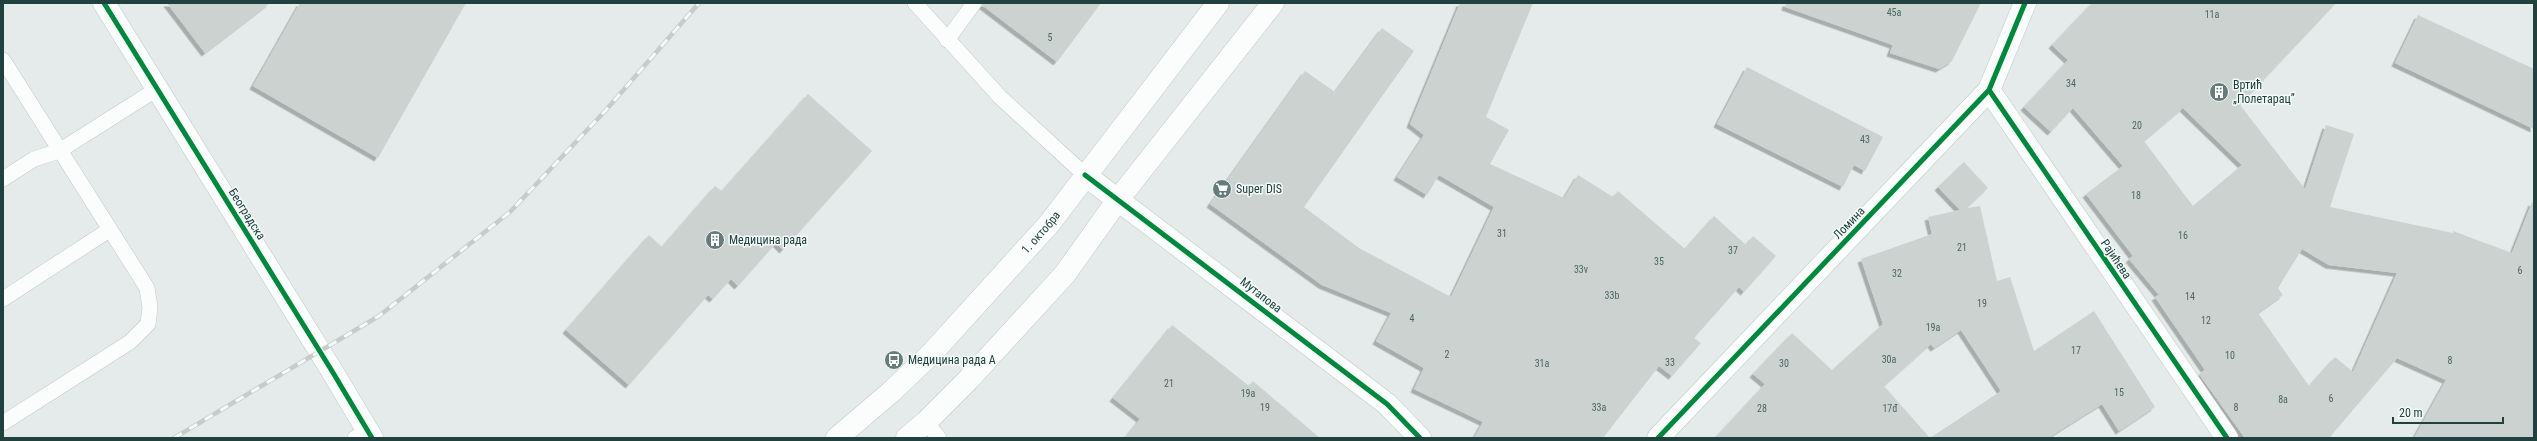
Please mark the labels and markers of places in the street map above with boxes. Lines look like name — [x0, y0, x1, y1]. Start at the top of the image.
place label: Вртић „Полетарац” — [2233, 78, 2295, 106]
building icon: Вртић „Полетарац” — [2208, 81, 2230, 103]
supermarket icon: Super DIS — [1211, 178, 1233, 200]
place label: Super DIS — [1236, 182, 1282, 196]
building icon: Медицина рада — [704, 229, 726, 251]
place label: Медицина рада — [729, 233, 807, 247]
bus stop icon: Медицина рада А — [883, 349, 905, 371]
place label: Медицина рада А — [908, 353, 996, 367]

